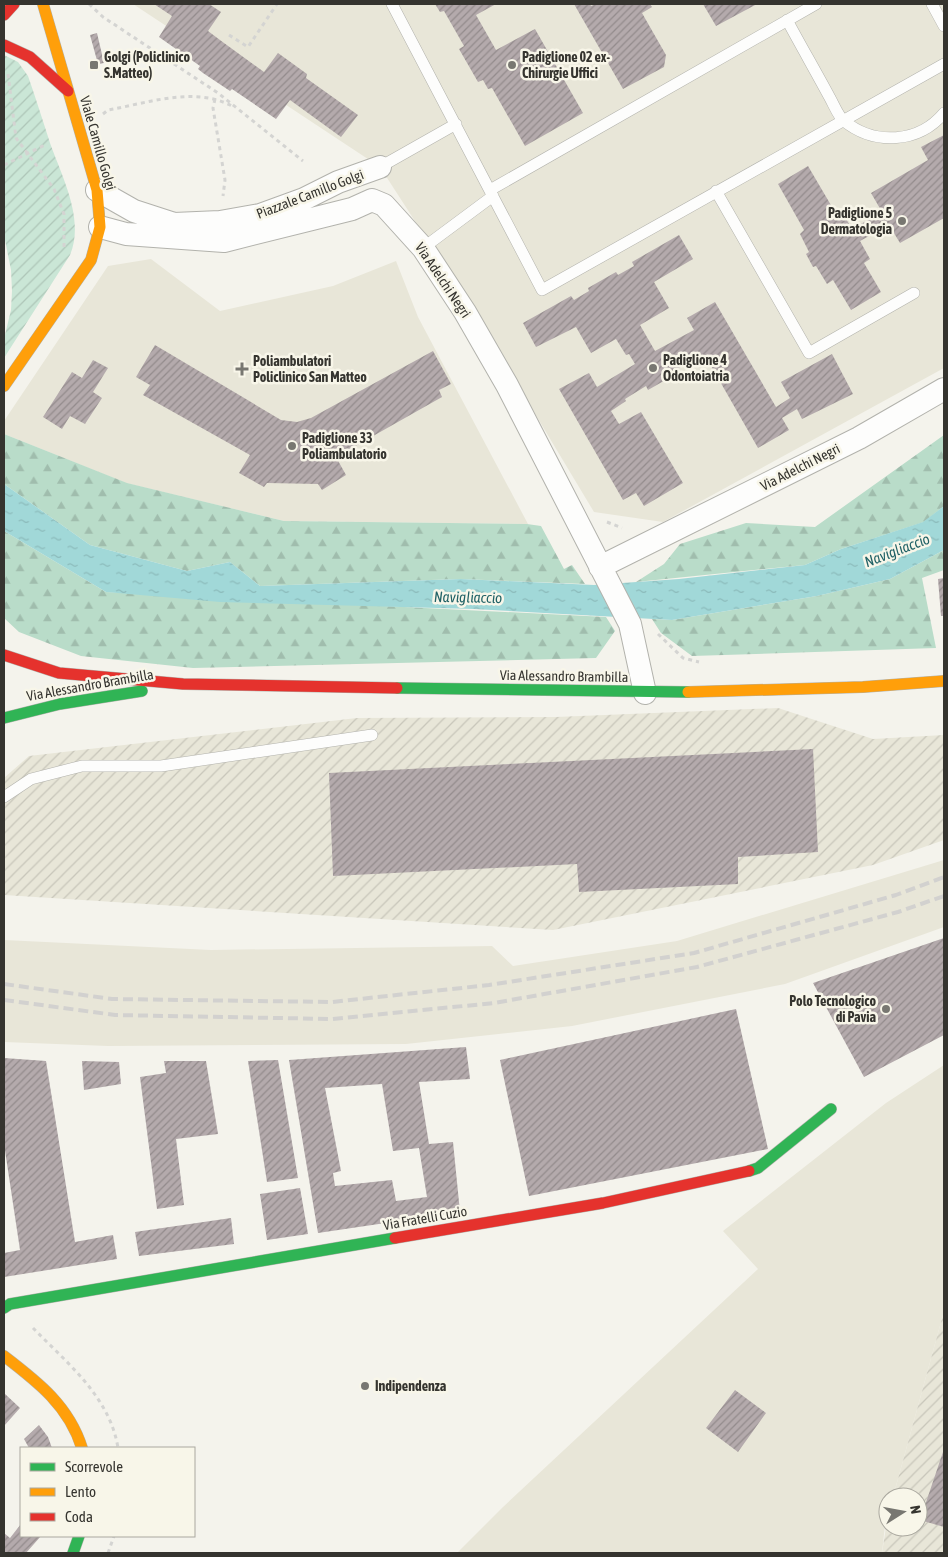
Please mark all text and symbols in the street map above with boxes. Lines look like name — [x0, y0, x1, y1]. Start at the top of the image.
place label: Golgi (Policlinico S.Matteo) — [104, 49, 191, 81]
place label: Padiglione 02 ex- Chirurgie Uffici — [522, 49, 610, 81]
marker: Golgi (Policlinico S.Matteo) — [88, 59, 100, 71]
marker: Padiglione 02 ex- Chirurgie Uffici — [506, 59, 518, 71]
street label: Viale Camillo Golgi — [77, 94, 119, 192]
street label: Piazzale Camillo Golgi — [254, 166, 366, 222]
place label: Padiglione 5 Dermatologia — [821, 205, 892, 237]
marker: Padiglione 5 Dermatologia — [896, 215, 908, 227]
street label: Via Adelchi Negri — [412, 239, 474, 321]
place label: Padiglione 4 Odontoiatria — [663, 352, 730, 384]
place label: Poliambulatori Policlinico San Matteo — [253, 353, 367, 385]
marker: Poliambulatori Policlinico San Matteo — [235, 362, 249, 376]
marker: Padiglione 4 Odontoiatria — [647, 362, 659, 374]
place label: Padiglione 33 Poliambulatorio — [302, 430, 387, 462]
marker: Padiglione 33 Poliambulatorio — [286, 440, 298, 452]
street label: Via Adelchi Negri — [758, 440, 842, 494]
water label: Navigliaccio — [862, 530, 932, 570]
water label: Navigliaccio — [434, 588, 502, 606]
street label: Via Alessandro Brambilla — [25, 666, 155, 704]
street label: Via Alessandro Brambilla — [500, 667, 628, 685]
place label: Polo Tecnologico di Pavia — [789, 993, 876, 1025]
marker: Polo Tecnologico di Pavia — [880, 1003, 892, 1015]
street label: Via Fratelli Cuzio — [382, 1203, 468, 1233]
place label: Indipendenza — [375, 1378, 447, 1394]
marker: Indipendenza — [359, 1380, 371, 1392]
legend — [20, 1447, 195, 1537]
text: Scorrevole — [65, 1458, 123, 1475]
text: Lento — [65, 1483, 96, 1500]
north arrow — [878, 1487, 928, 1537]
text: N — [907, 1504, 924, 1515]
text: Coda — [65, 1508, 93, 1525]

